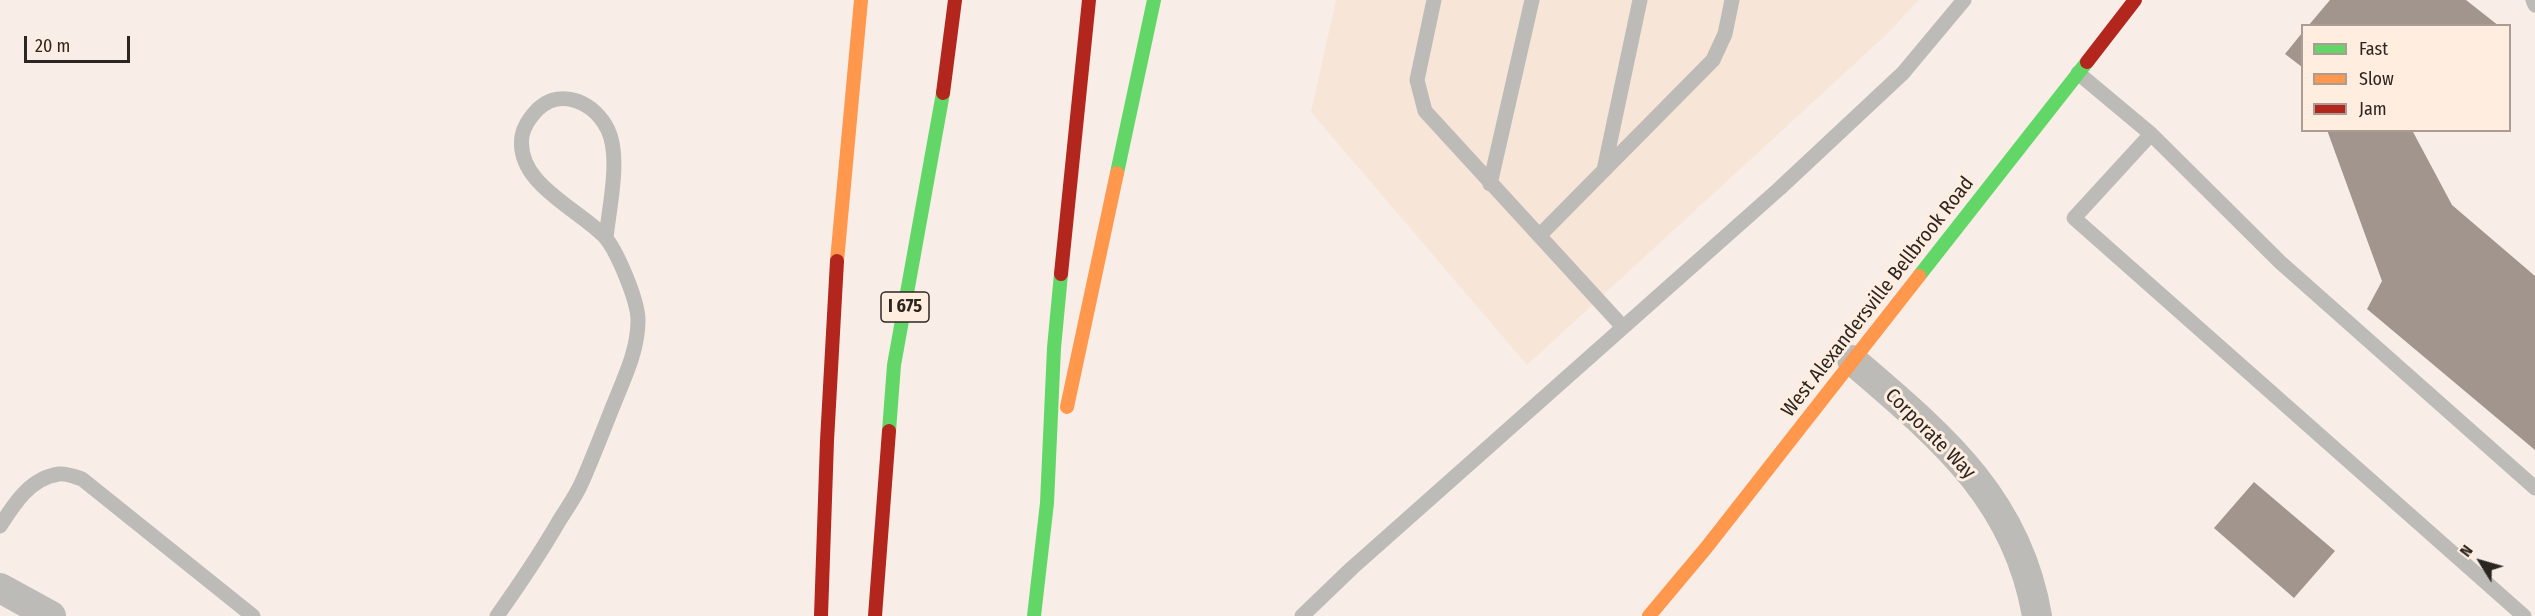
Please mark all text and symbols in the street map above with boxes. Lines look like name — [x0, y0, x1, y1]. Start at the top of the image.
scale bar — [27, 24, 134, 62]
legend — [2301, 24, 2511, 132]
text: 20 m — [35, 35, 70, 57]
text: Fast — [2359, 38, 2388, 60]
text: Slow — [2359, 68, 2394, 90]
text: Jam — [2359, 98, 2387, 120]
street label: West Alexandersville Bellbrook Road — [1777, 172, 1979, 422]
road number: I 675 — [881, 292, 929, 322]
street label: Corporate Way — [1880, 384, 1980, 484]
north arrow — [2451, 532, 2511, 592]
text: N — [2456, 541, 2477, 560]

